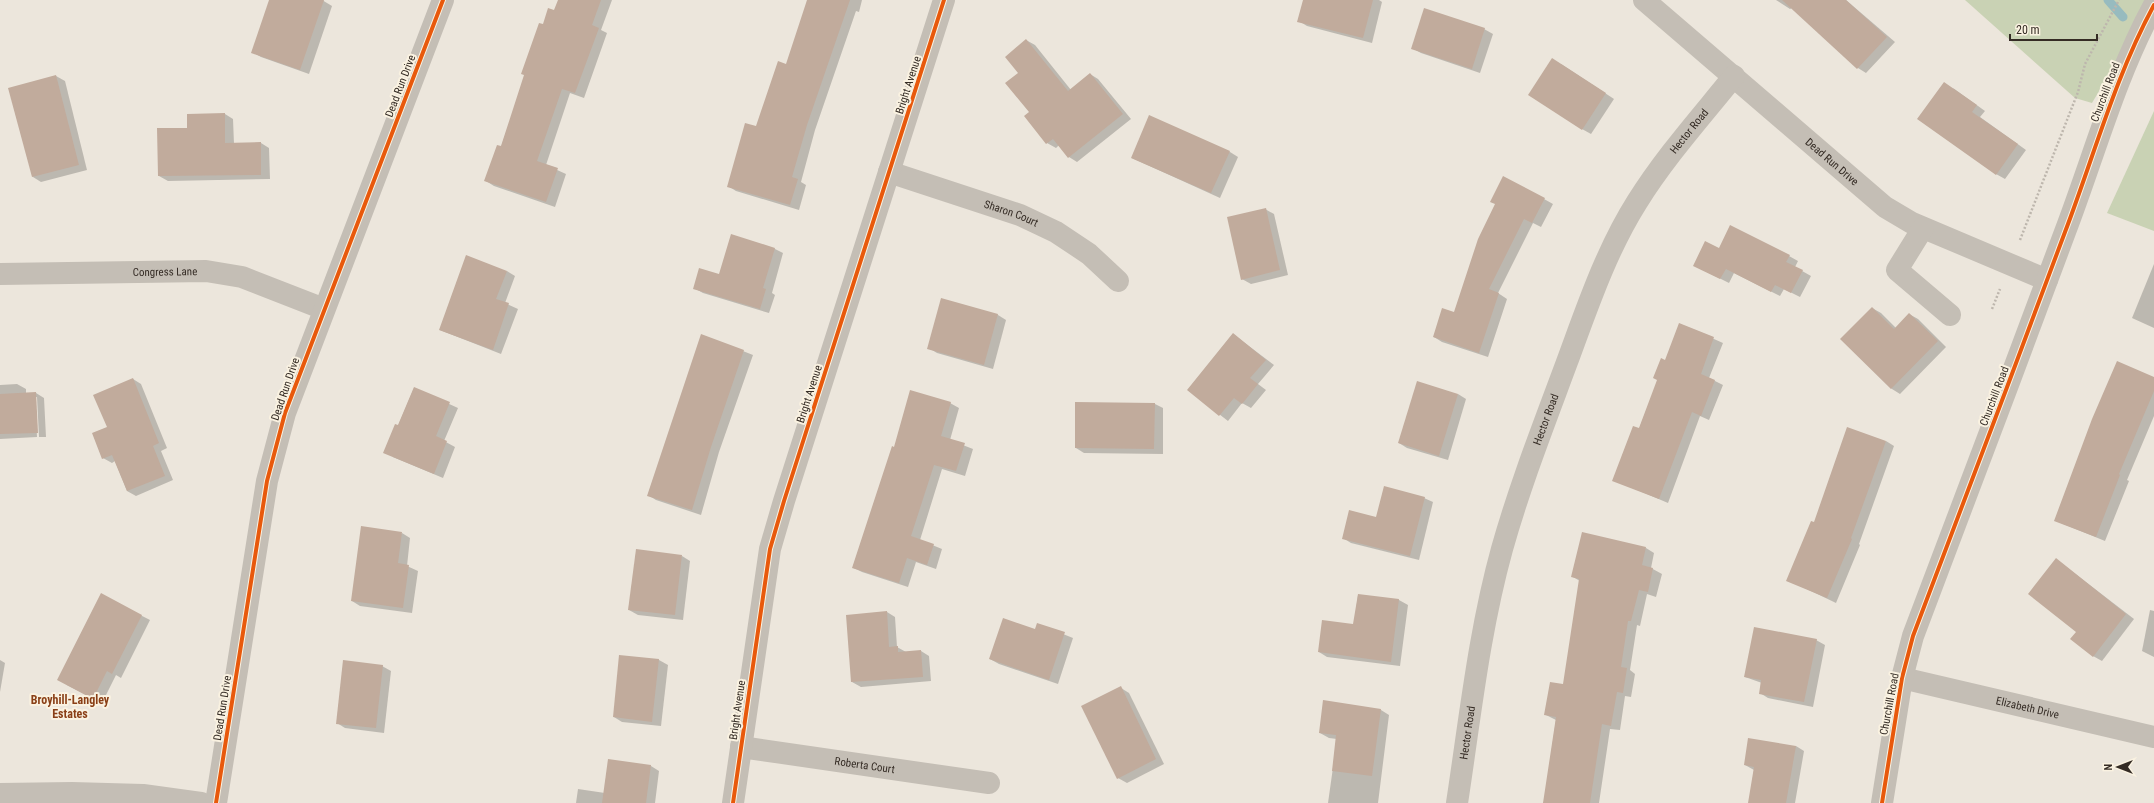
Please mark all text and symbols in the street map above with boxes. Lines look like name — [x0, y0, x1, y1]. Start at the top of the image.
scale bar — [2010, 16, 2097, 42]
text: 20 m — [2016, 23, 2040, 37]
street label: Dead Run Drive — [383, 53, 418, 119]
street label: Bright Avenue — [893, 55, 924, 116]
street label: Churchill Road — [2088, 61, 2123, 124]
street label: Hector Road — [1667, 106, 1711, 156]
street label: Dead Run Drive — [1803, 136, 1861, 188]
street label: Sharon Court — [982, 198, 1040, 230]
street label: Congress Lane — [133, 265, 197, 279]
street label: Dead Run Drive — [269, 356, 302, 422]
street label: Bright Avenue — [794, 364, 825, 425]
street label: Churchill Road — [1977, 365, 2012, 428]
street label: Hector Road — [1531, 392, 1562, 447]
street label: Churchill Road — [1877, 672, 1902, 736]
street label: Dead Run Drive — [211, 675, 234, 742]
street label: Bright Avenue — [727, 679, 748, 741]
district label: Broyhill-Langley Estates — [31, 693, 110, 721]
street label: Elizabeth Drive — [1995, 694, 2060, 722]
street label: Hector Road — [1457, 705, 1478, 760]
north arrow — [2098, 747, 2138, 787]
street label: Roberta Court — [834, 755, 896, 776]
text: N — [2102, 763, 2115, 770]

